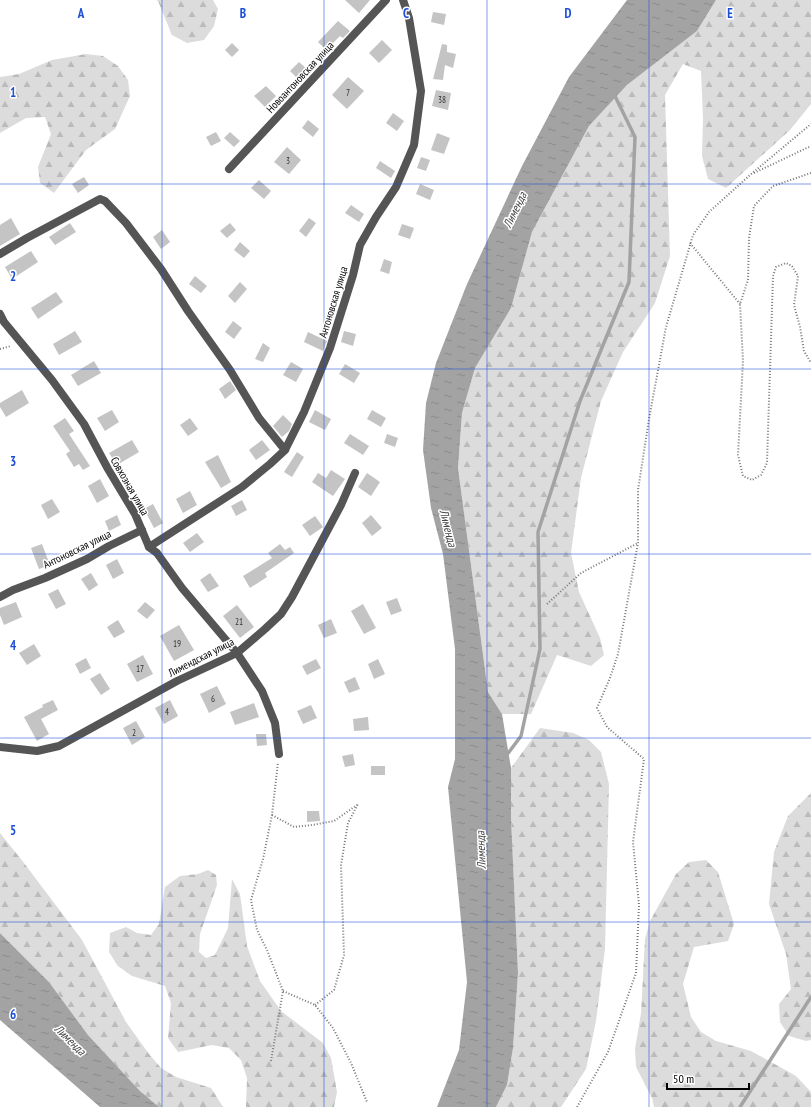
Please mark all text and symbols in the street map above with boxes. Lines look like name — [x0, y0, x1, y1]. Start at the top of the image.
text: A — [77, 5, 85, 22]
text: B — [240, 5, 246, 22]
text: C — [403, 5, 409, 22]
text: D — [565, 5, 572, 22]
text: E — [727, 5, 733, 22]
street label: Новоантоновская улица — [263, 38, 337, 116]
text: 1 — [10, 84, 16, 101]
house number: 7 — [346, 87, 350, 98]
house number: 38 — [438, 94, 446, 105]
house number: 3 — [286, 155, 290, 166]
water label: Лименда — [499, 188, 530, 231]
street label: Антоновская улица — [316, 265, 350, 339]
text: 2 — [10, 268, 16, 285]
text: 3 — [10, 453, 16, 470]
street label: Совхозная улица — [108, 454, 152, 518]
water label: Лименда — [436, 507, 461, 549]
street label: Антоновская улица — [41, 527, 113, 571]
house number: 21 — [235, 616, 243, 627]
street label: Лимендская улица — [165, 634, 236, 680]
text: 4 — [10, 637, 17, 654]
house number: 19 — [173, 638, 181, 649]
house number: 17 — [136, 663, 144, 674]
house number: 6 — [211, 693, 215, 704]
house number: 4 — [165, 706, 169, 717]
house number: 2 — [132, 727, 136, 738]
text: 5 — [10, 822, 16, 839]
water label: Лименда — [472, 830, 489, 870]
text: 6 — [10, 1006, 16, 1023]
water label: Лименда — [51, 1020, 90, 1059]
scale bar — [667, 1065, 749, 1091]
text: 50 m — [673, 1071, 694, 1086]

